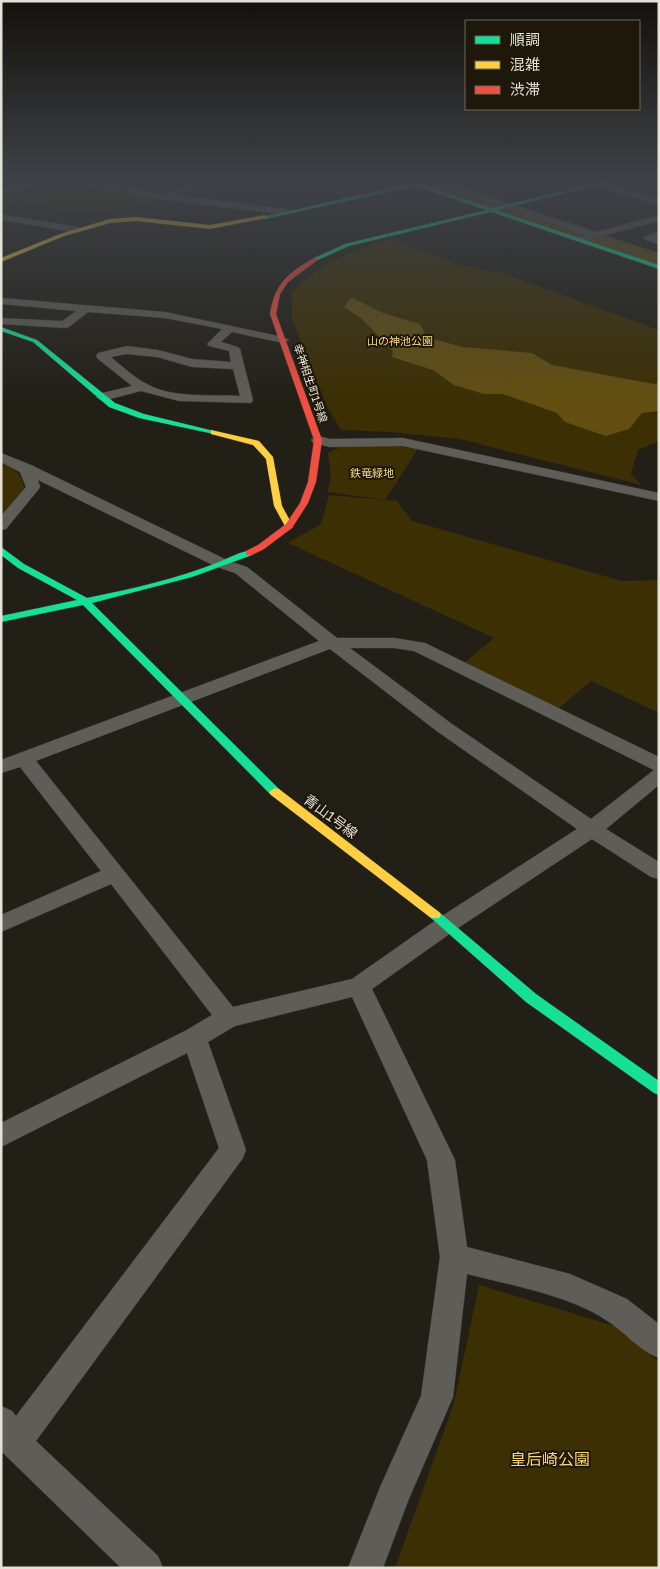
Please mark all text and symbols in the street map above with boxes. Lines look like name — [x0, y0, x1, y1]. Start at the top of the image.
legend — [465, 20, 640, 110]
text: 順調 — [510, 30, 540, 48]
text: 混雑 — [510, 55, 540, 73]
text: 渋滞 — [510, 80, 540, 98]
park label: 山の神池公園 — [367, 334, 433, 347]
street label: 幸神相生町1号線 — [291, 342, 331, 424]
park label: 鉄竜緑地 — [350, 466, 394, 479]
street label: 青山1号線 — [301, 790, 361, 842]
park label: 皇后崎公園 — [510, 1449, 590, 1469]

